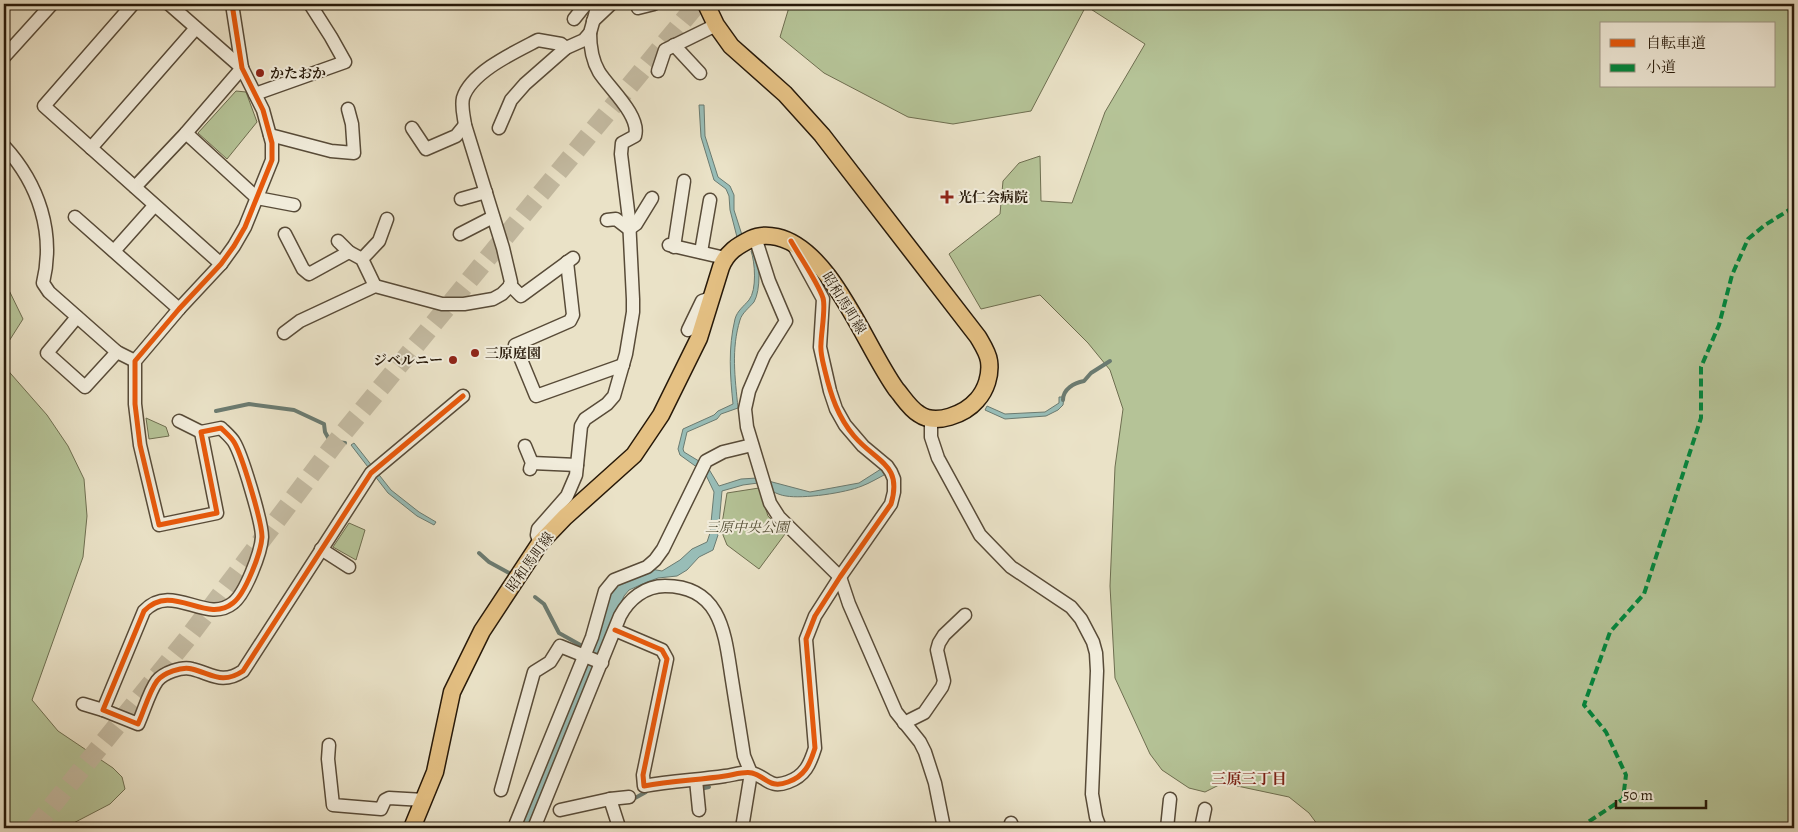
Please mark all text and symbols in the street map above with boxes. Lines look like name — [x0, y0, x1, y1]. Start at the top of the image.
legend — [1600, 22, 1776, 88]
text: 自転車道 — [1646, 33, 1706, 53]
text: 小道 — [1646, 57, 1676, 77]
place label: かたおか — [270, 64, 326, 83]
marker: かたおか — [254, 67, 266, 79]
place label: 光仁会病院 — [958, 188, 1028, 207]
marker: 光仁会病院 — [940, 190, 954, 204]
street label: 昭和馬町線 — [817, 268, 871, 338]
place label: 三原庭園 — [485, 344, 541, 363]
marker: 三原庭園 — [469, 347, 481, 359]
place label: ジベルニー — [373, 351, 443, 370]
marker: ジベルニー — [447, 354, 459, 366]
park label: 三原中央公園 — [705, 518, 791, 537]
street label: 昭和馬町線 — [502, 528, 558, 596]
district label: 三原三丁目 — [1211, 769, 1287, 789]
scale bar — [1616, 777, 1706, 809]
text: 50 m — [1623, 785, 1653, 805]

